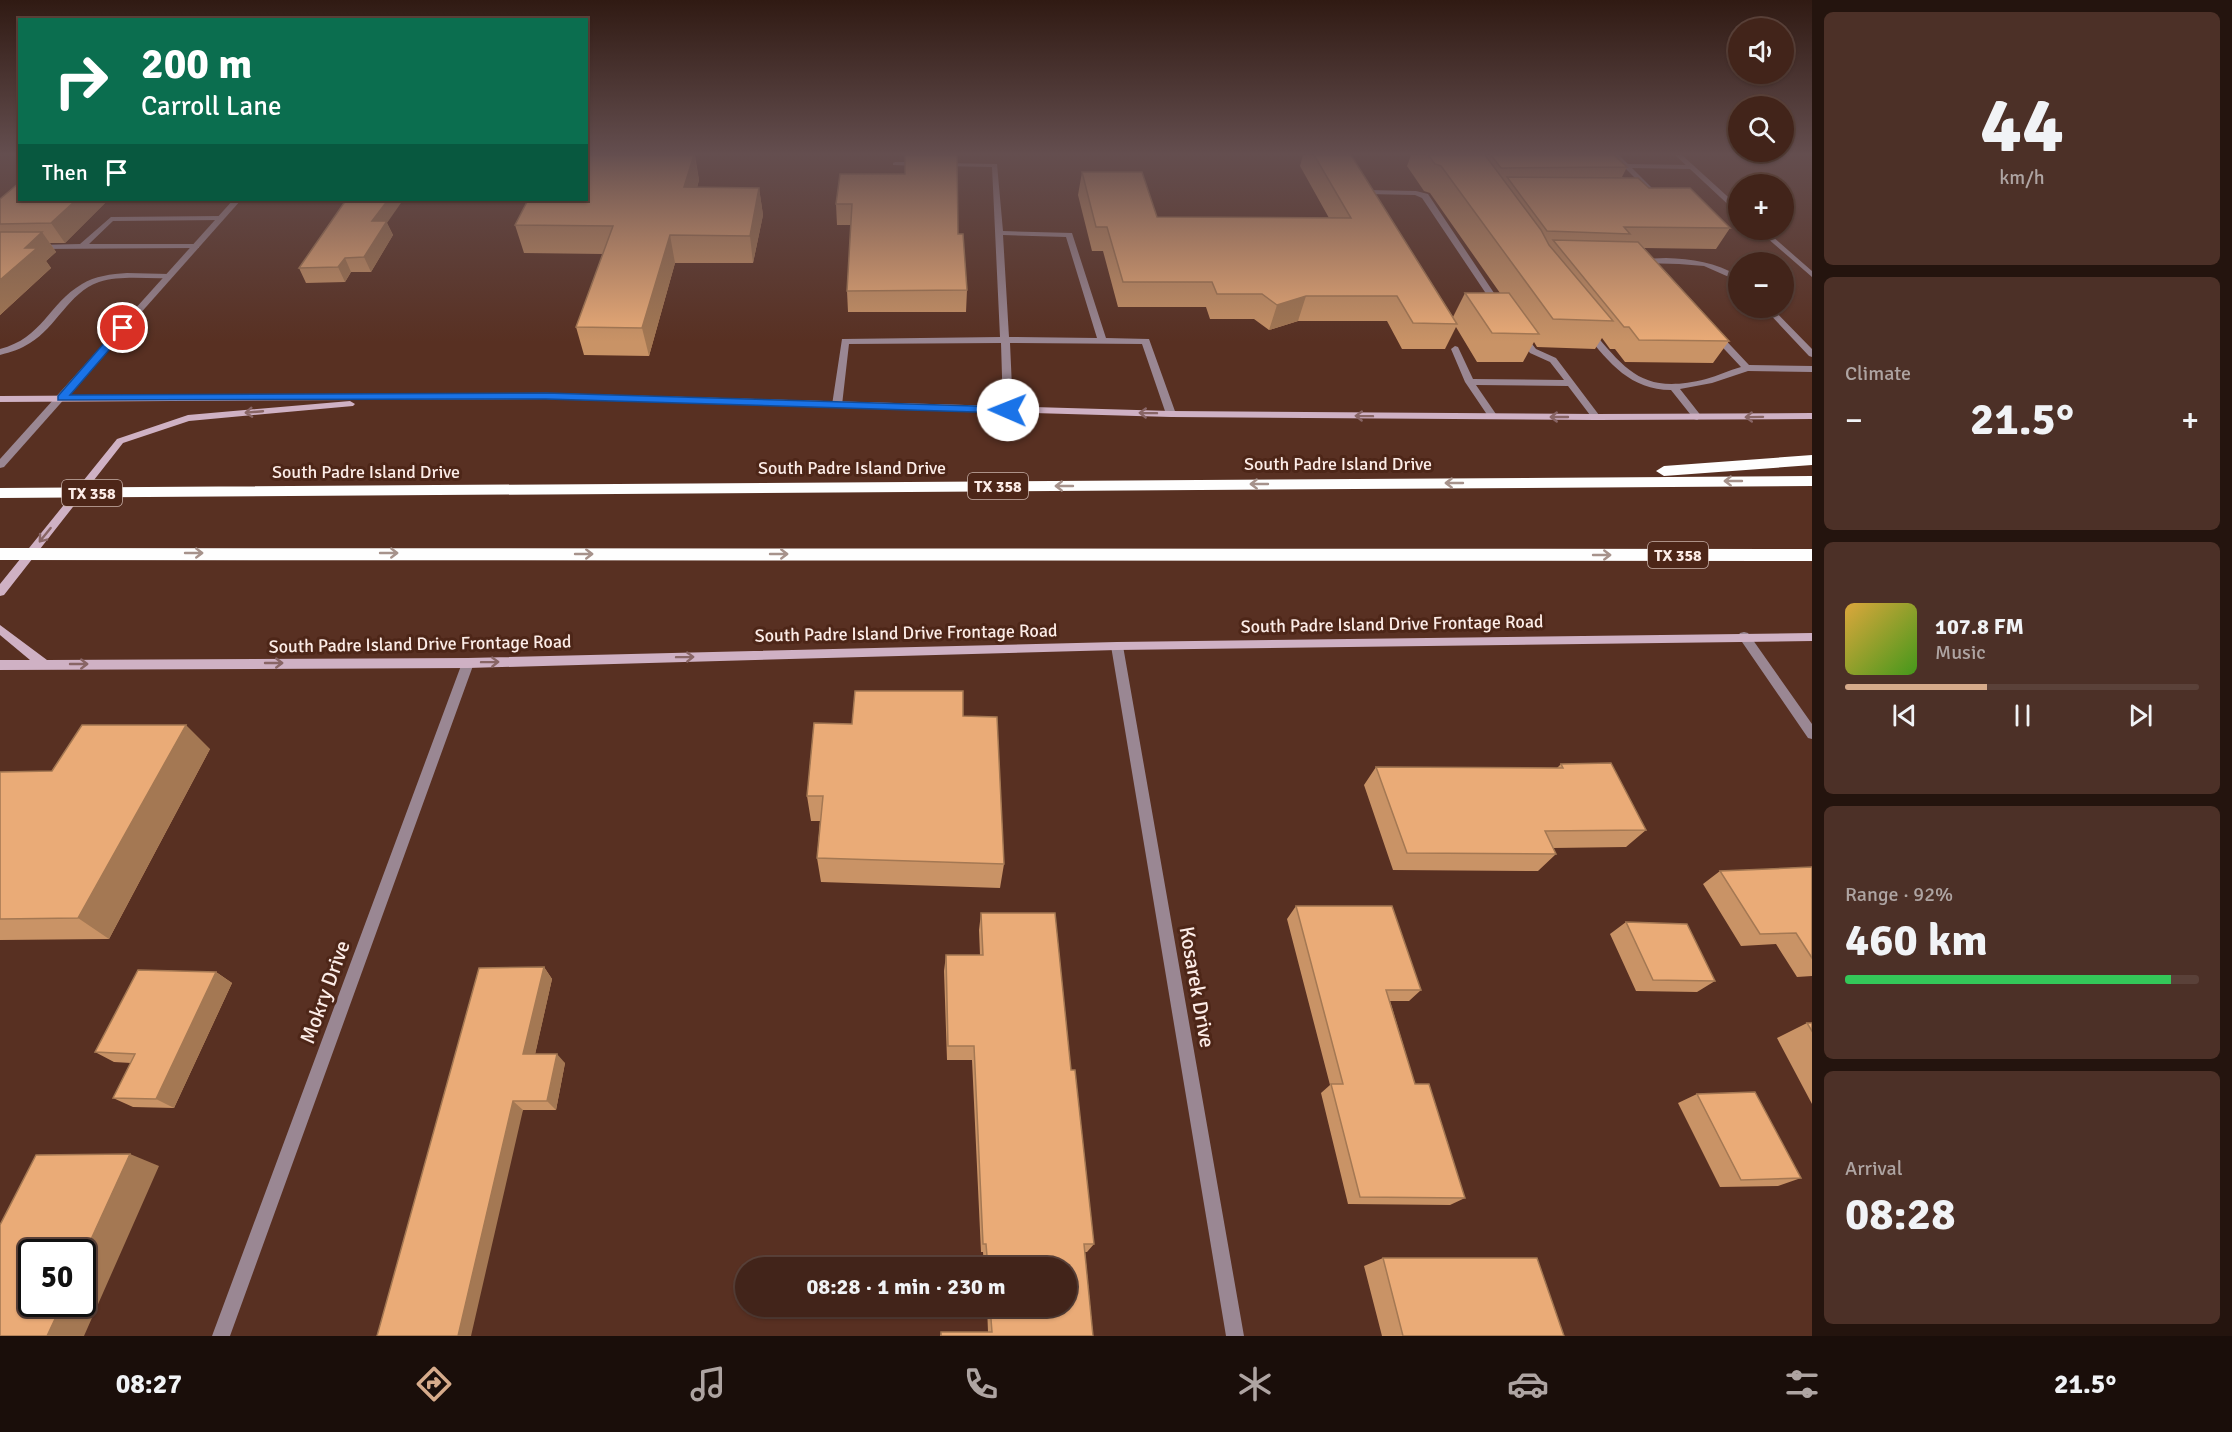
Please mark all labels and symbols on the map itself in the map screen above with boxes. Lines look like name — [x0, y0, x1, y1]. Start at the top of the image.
pin — [97, 302, 148, 353]
position arrow — [976, 378, 1040, 442]
one-way arrow — [244, 407, 264, 418]
one-way arrow — [1138, 407, 1158, 419]
one-way arrow — [1354, 410, 1374, 421]
one-way arrow — [1549, 411, 1569, 423]
one-way arrow — [1744, 411, 1764, 422]
street label: South Padre Island Drive — [1244, 453, 1432, 475]
street label: South Padre Island Drive — [758, 457, 946, 479]
street label: South Padre Island Drive — [272, 461, 460, 483]
road number: TX 358 — [968, 473, 1028, 499]
one-way arrow — [1723, 475, 1743, 487]
one-way arrow — [1444, 477, 1464, 489]
one-way arrow — [1249, 478, 1269, 490]
road number: TX 358 — [62, 480, 122, 506]
one-way arrow — [1054, 480, 1074, 492]
one-way arrow — [39, 527, 52, 543]
road number: TX 358 — [1648, 542, 1708, 568]
one-way arrow — [184, 547, 204, 559]
one-way arrow — [379, 547, 399, 559]
one-way arrow — [574, 548, 594, 560]
one-way arrow — [769, 548, 789, 560]
one-way arrow — [1592, 549, 1612, 561]
street label: South Padre Island Drive Frontage Road — [1240, 610, 1544, 638]
street label: South Padre Island Drive Frontage Road — [754, 619, 1058, 647]
street label: South Padre Island Drive Frontage Road — [268, 630, 572, 658]
one-way arrow — [675, 651, 695, 663]
one-way arrow — [264, 657, 284, 669]
one-way arrow — [480, 657, 500, 668]
one-way arrow — [69, 658, 89, 670]
street label: Kosarek Drive — [1174, 924, 1220, 1050]
street label: Mokry Drive — [294, 937, 356, 1047]
speed limit sign: 50 — [18, 1239, 96, 1317]

